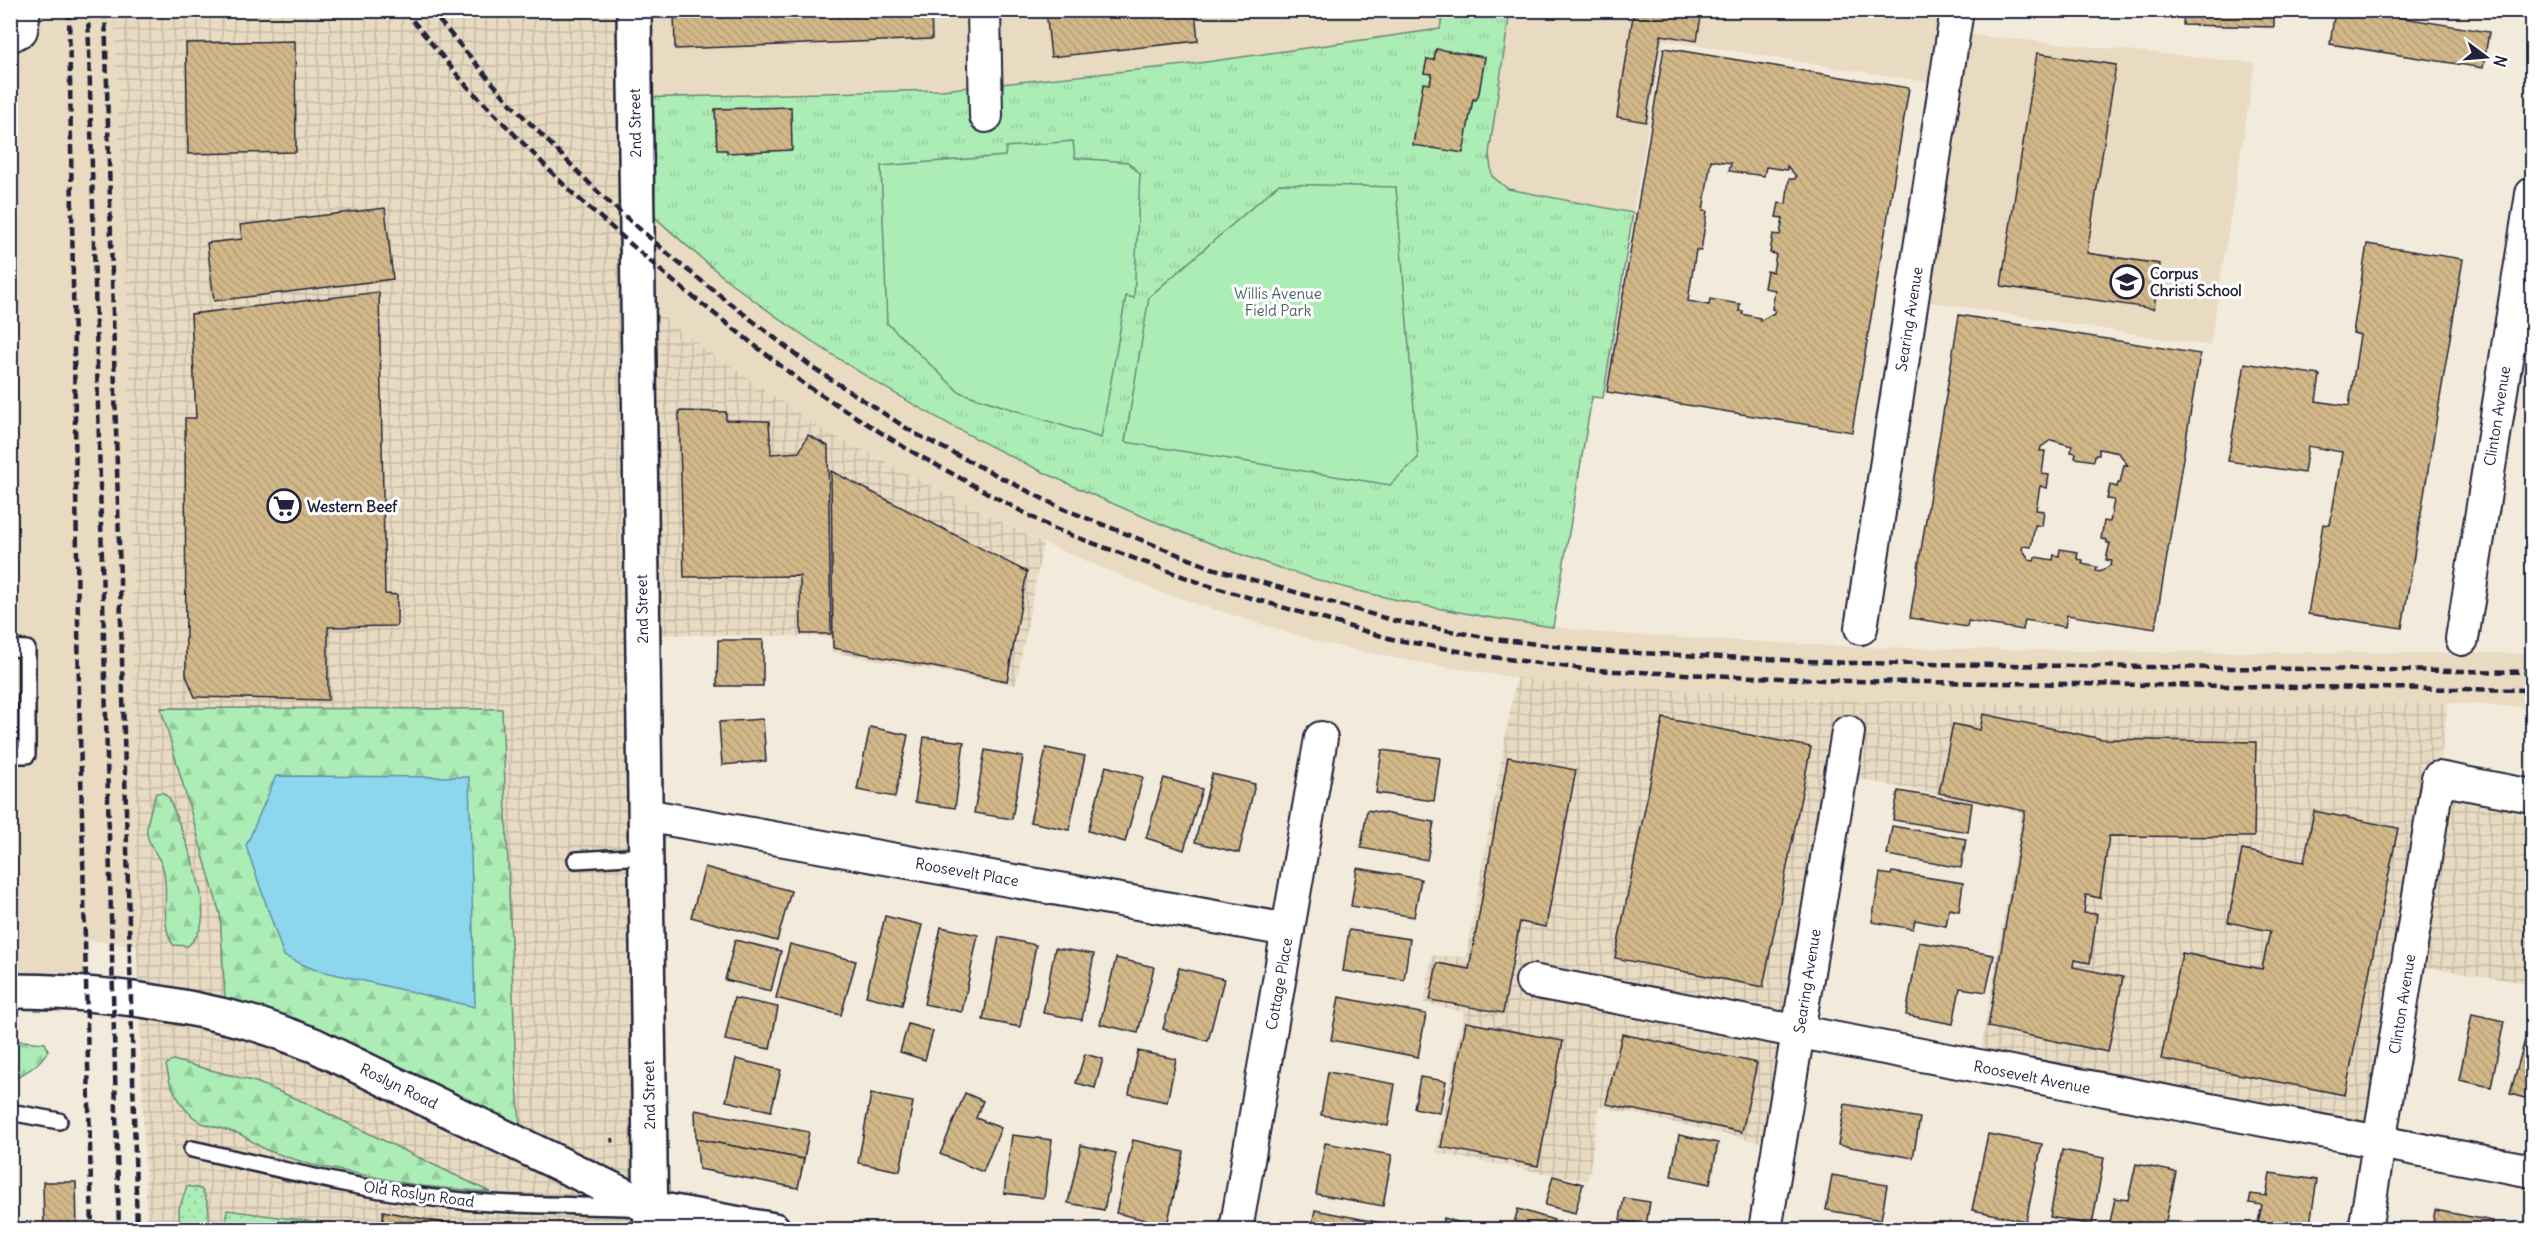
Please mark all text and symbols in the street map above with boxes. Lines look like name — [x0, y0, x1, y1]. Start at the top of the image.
north arrow — [2456, 27, 2516, 87]
text: N — [2489, 53, 2512, 69]
street label: 2nd Street — [625, 88, 645, 158]
school or university icon: Corpus Christi School — [2109, 264, 2145, 300]
place label: Corpus Christi School — [2150, 264, 2242, 300]
street label: Searing Avenue — [1891, 265, 1927, 373]
park label: Willis Avenue Field Park — [1234, 284, 1322, 320]
street label: Clinton Avenue — [2480, 365, 2514, 467]
supermarket icon: Western Beef — [266, 488, 302, 524]
place label: Western Beef — [307, 497, 398, 516]
street label: 2nd Street — [632, 574, 652, 644]
street label: Roosevelt Place — [914, 854, 1020, 890]
street label: Searing Avenue — [1789, 927, 1825, 1035]
street label: Cottage Place — [1262, 937, 1296, 1031]
street label: Clinton Avenue — [2385, 953, 2419, 1055]
street label: Roosevelt Avenue — [1972, 1056, 2092, 1098]
street label: Roslyn Road — [357, 1059, 441, 1113]
street label: 2nd Street — [639, 1060, 659, 1130]
street label: Old Roslyn Road — [363, 1177, 476, 1211]

